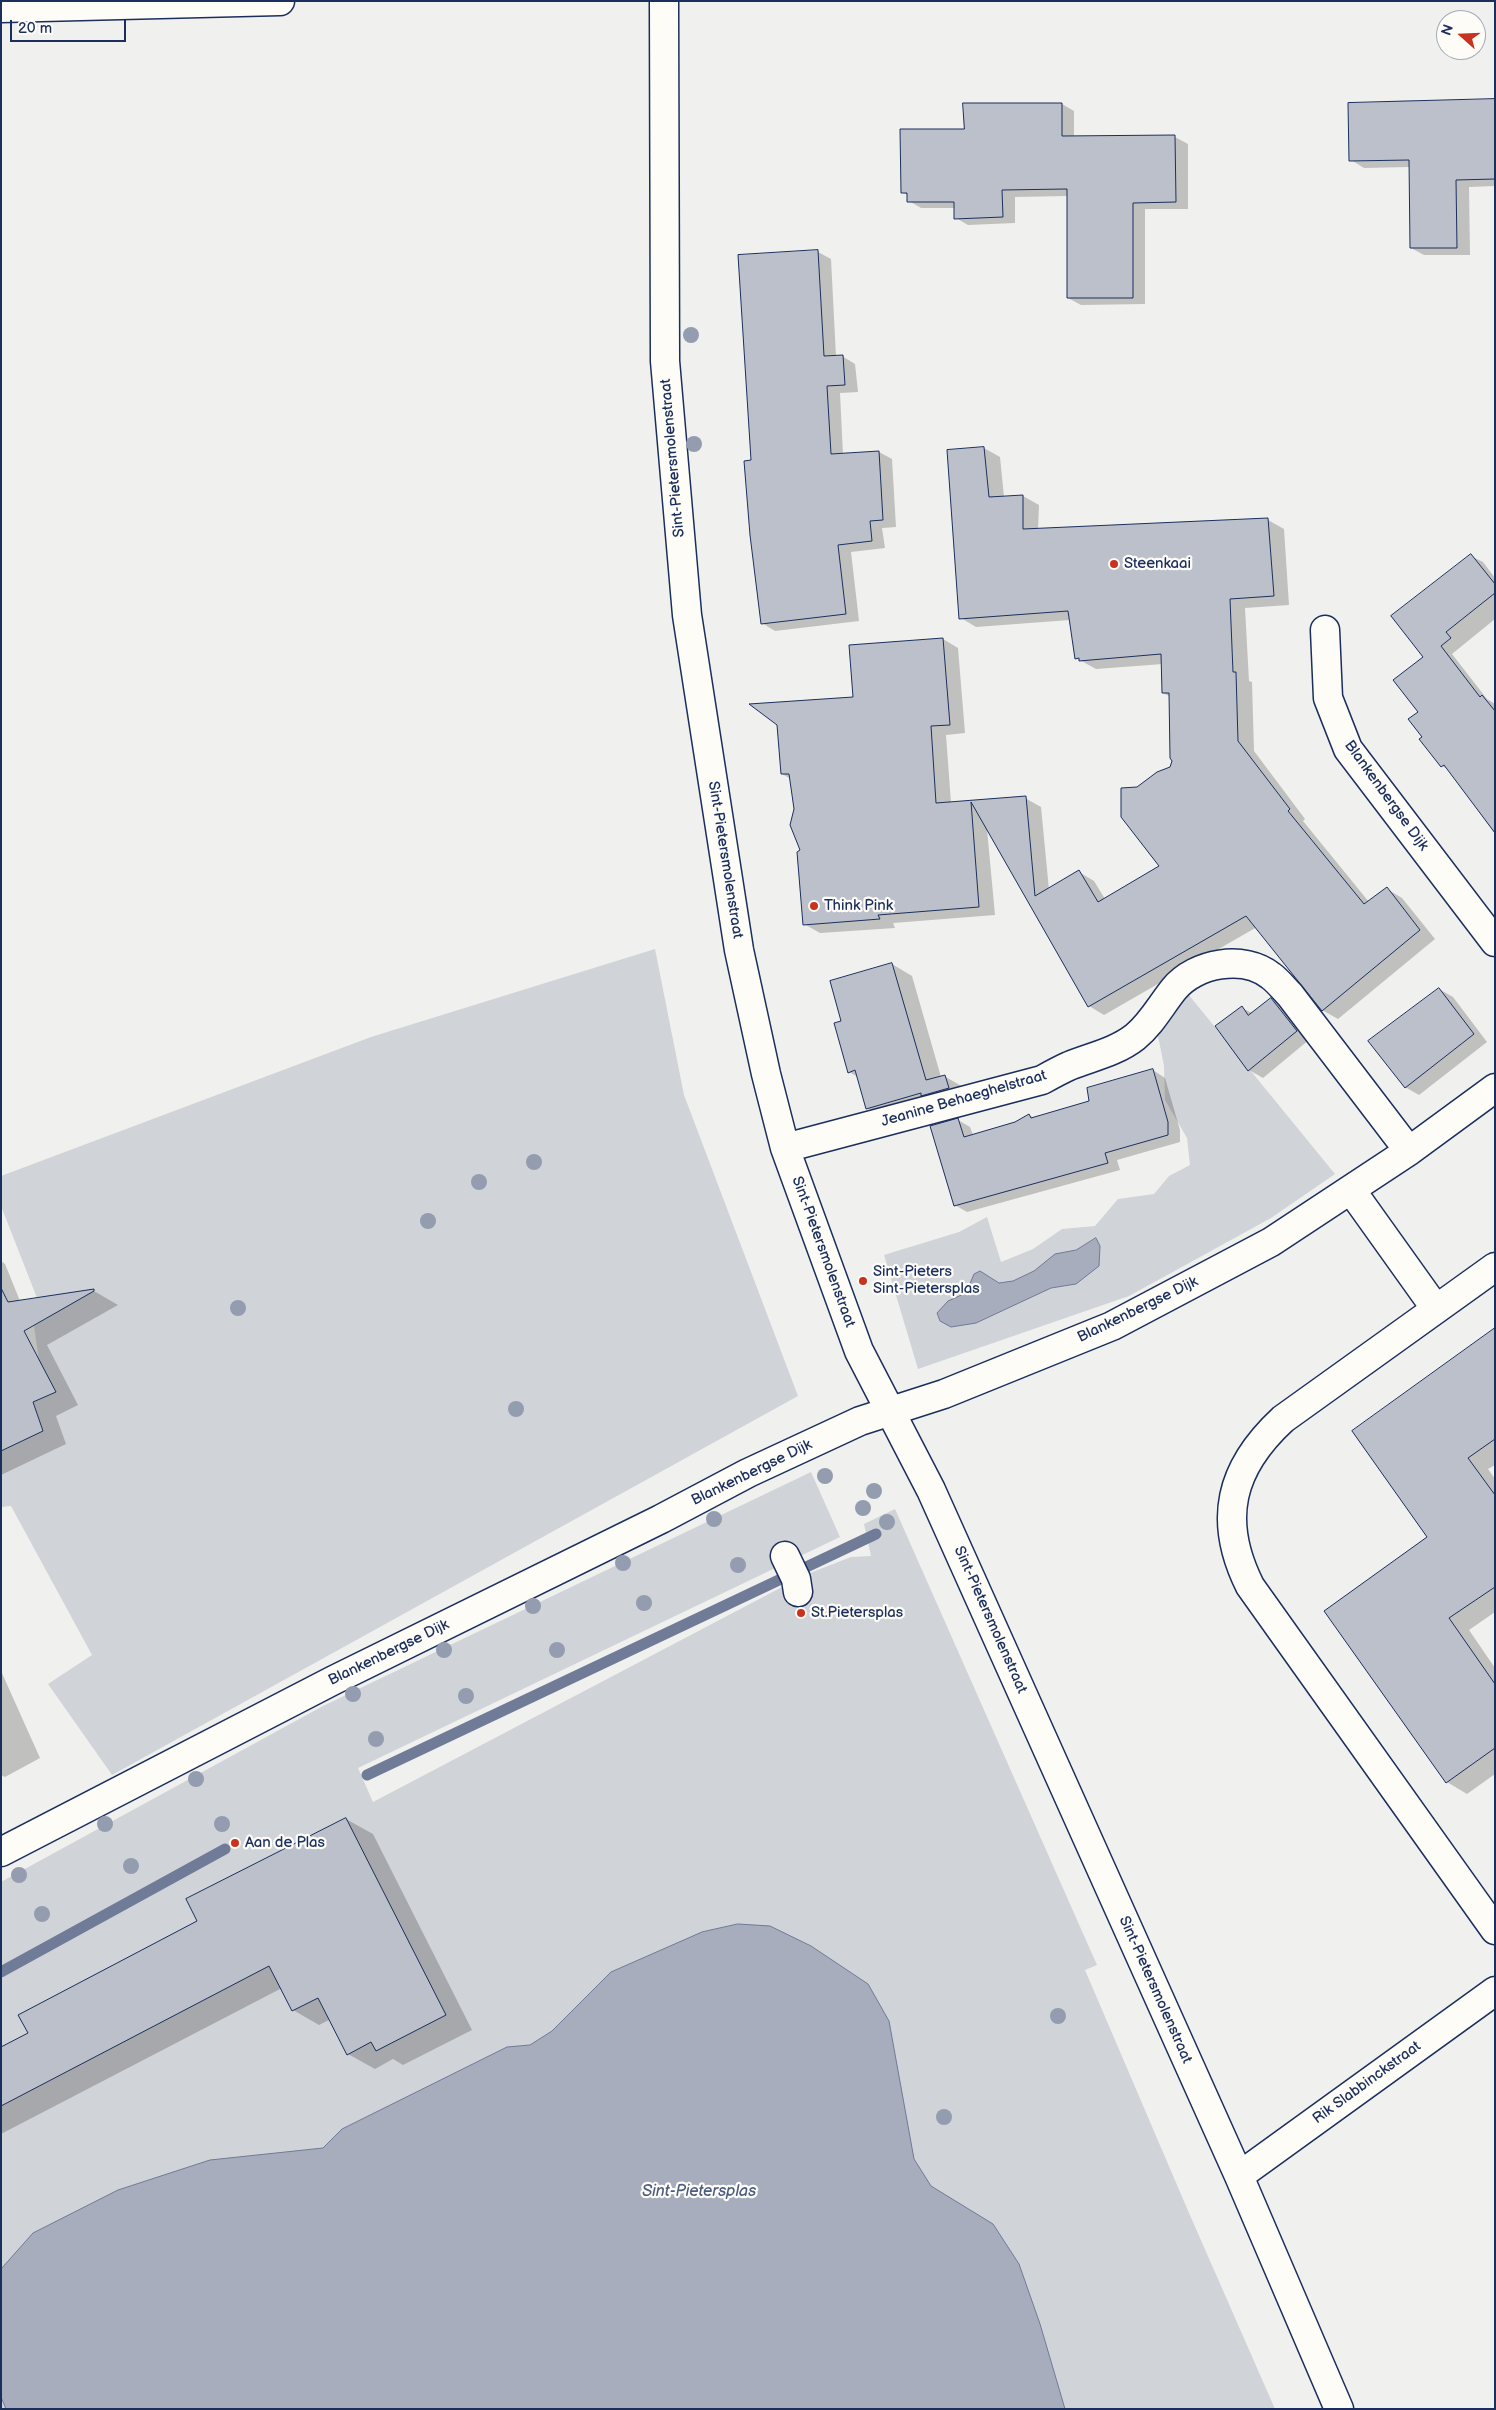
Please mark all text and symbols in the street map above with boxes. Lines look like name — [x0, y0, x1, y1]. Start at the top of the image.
scale bar — [12, 10, 129, 42]
north arrow — [1436, 10, 1486, 60]
text: 20 m — [18, 19, 52, 38]
text: N — [1438, 22, 1457, 38]
street label: Sint-Pietersmolenstraat — [657, 378, 689, 538]
place label: Steenkaai — [1124, 555, 1191, 573]
marker: Steenkaai — [1108, 558, 1120, 570]
street label: Blankenbergse Dijk — [1340, 737, 1432, 855]
street label: Sint-Pietersmolenstraat — [704, 780, 746, 940]
place label: Think Pink — [824, 897, 893, 915]
marker: Think Pink — [808, 900, 820, 912]
street label: Jeanine Behaeghelstraat — [879, 1067, 1049, 1131]
street label: Sint-Pietersmolenstraat — [787, 1174, 859, 1330]
place label: Sint-Pieters Sint-Pietersplas — [873, 1263, 980, 1298]
street label: Blankenbergse Dijk — [1075, 1273, 1201, 1347]
marker: Sint-Pieters Sint-Pietersplas — [857, 1275, 869, 1287]
street label: Blankenbergse Dijk — [689, 1436, 815, 1510]
street label: Sint-Pietersmolenstraat — [949, 1544, 1031, 1696]
place label: St.Pietersplas — [811, 1604, 903, 1622]
marker: St.Pietersplas — [795, 1607, 807, 1619]
street label: Blankenbergse Dijk — [326, 1616, 452, 1690]
place label: Aan de Plas — [245, 1834, 325, 1852]
marker: Aan de Plas — [229, 1837, 241, 1849]
street label: Sint-Pietersmolenstraat — [1114, 1914, 1196, 2066]
street label: Rik Slabbinckstraat — [1309, 2038, 1425, 2128]
water label: Sint-Pietersplas — [642, 2182, 756, 2202]

